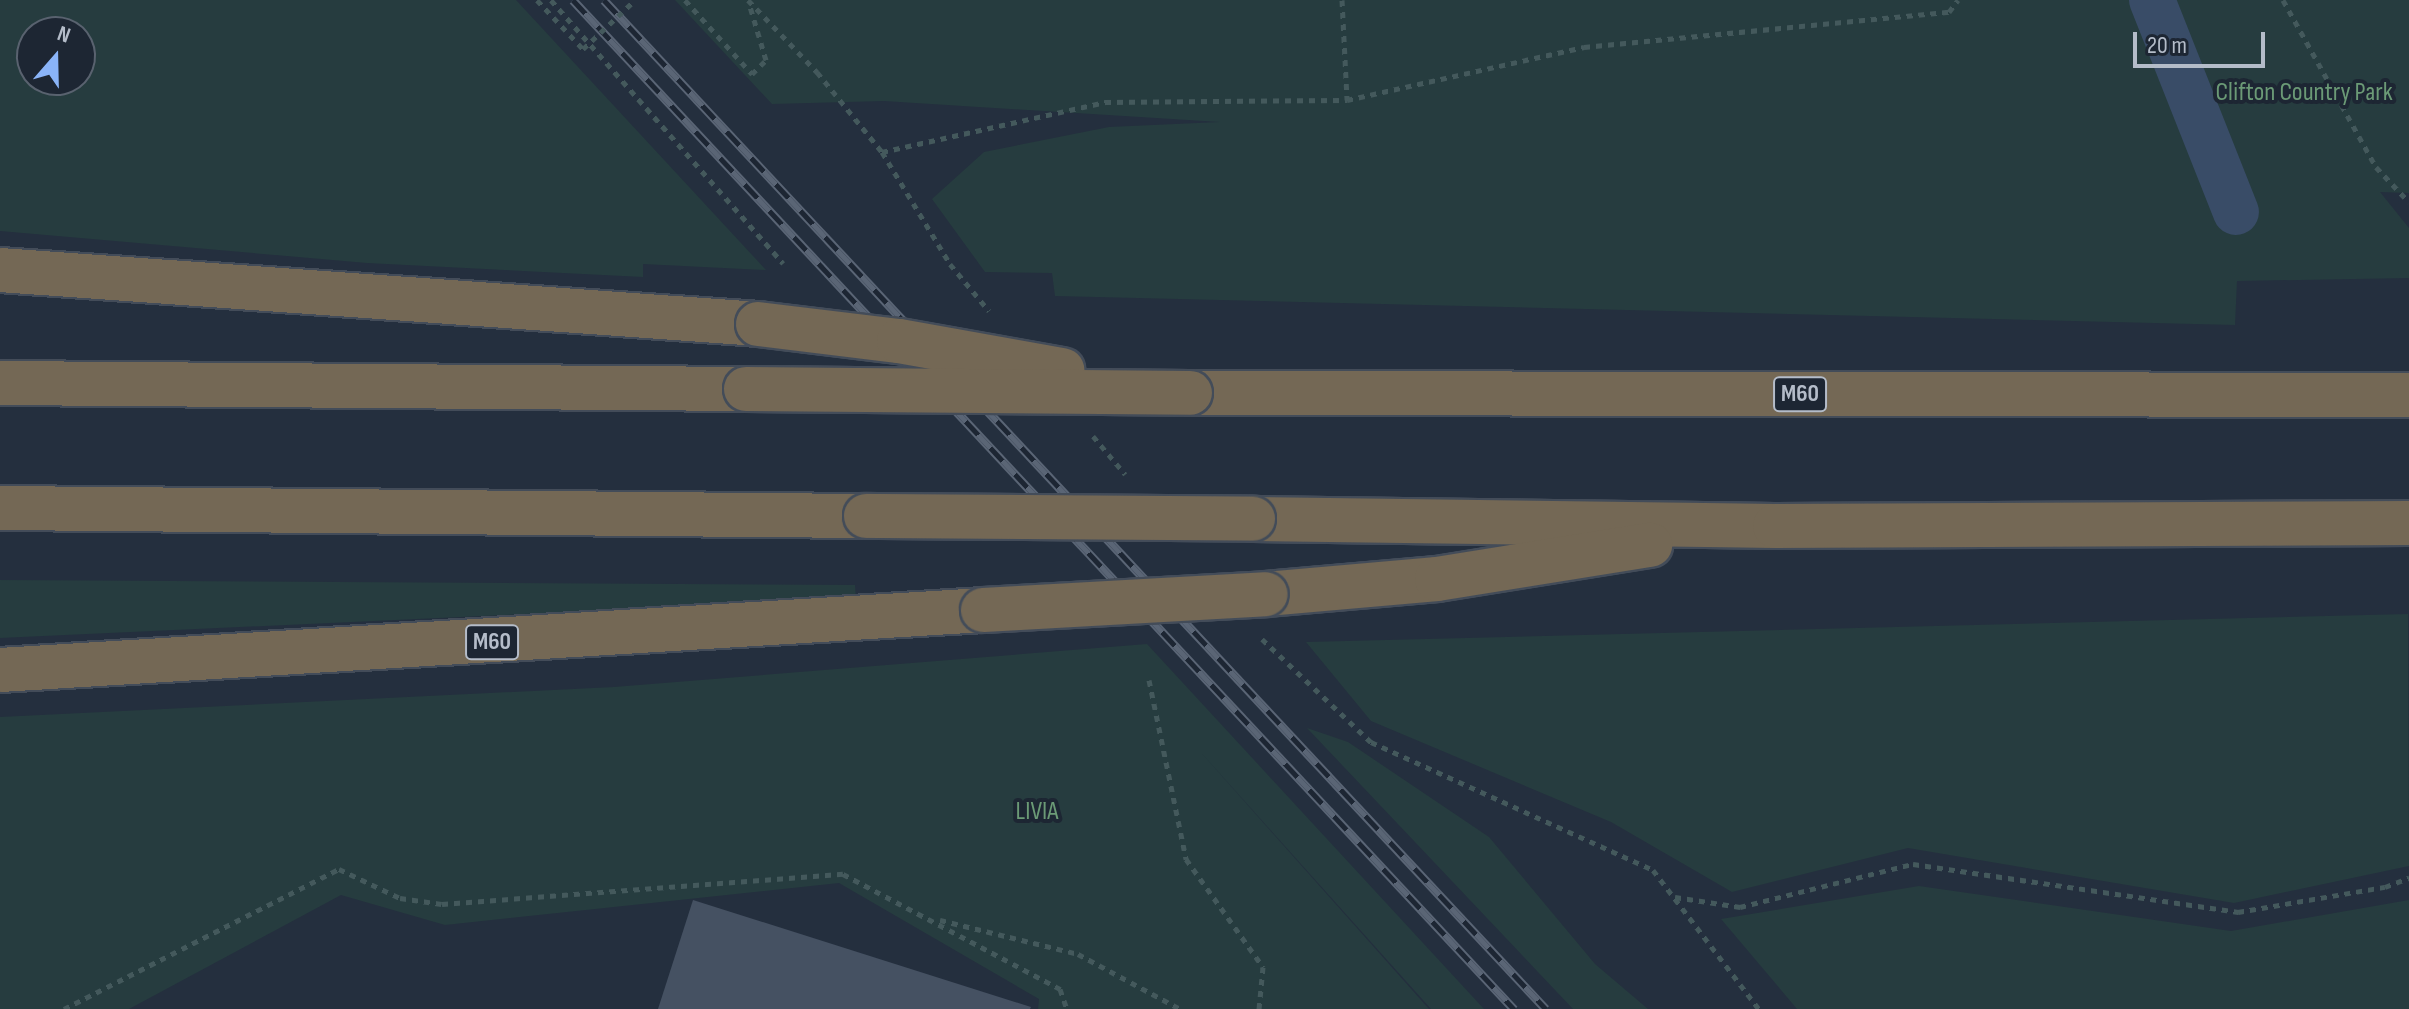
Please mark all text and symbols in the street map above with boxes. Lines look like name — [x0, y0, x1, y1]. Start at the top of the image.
north arrow — [16, 16, 96, 96]
scale bar — [2137, 16, 2269, 66]
text: N — [54, 20, 74, 50]
text: 20 m — [2147, 31, 2187, 60]
park label: Clifton Country Park — [2215, 77, 2393, 109]
road number: M60 — [1772, 374, 1828, 414]
road number: M60 — [464, 622, 520, 662]
park label: LIVIA — [1016, 796, 1058, 828]

